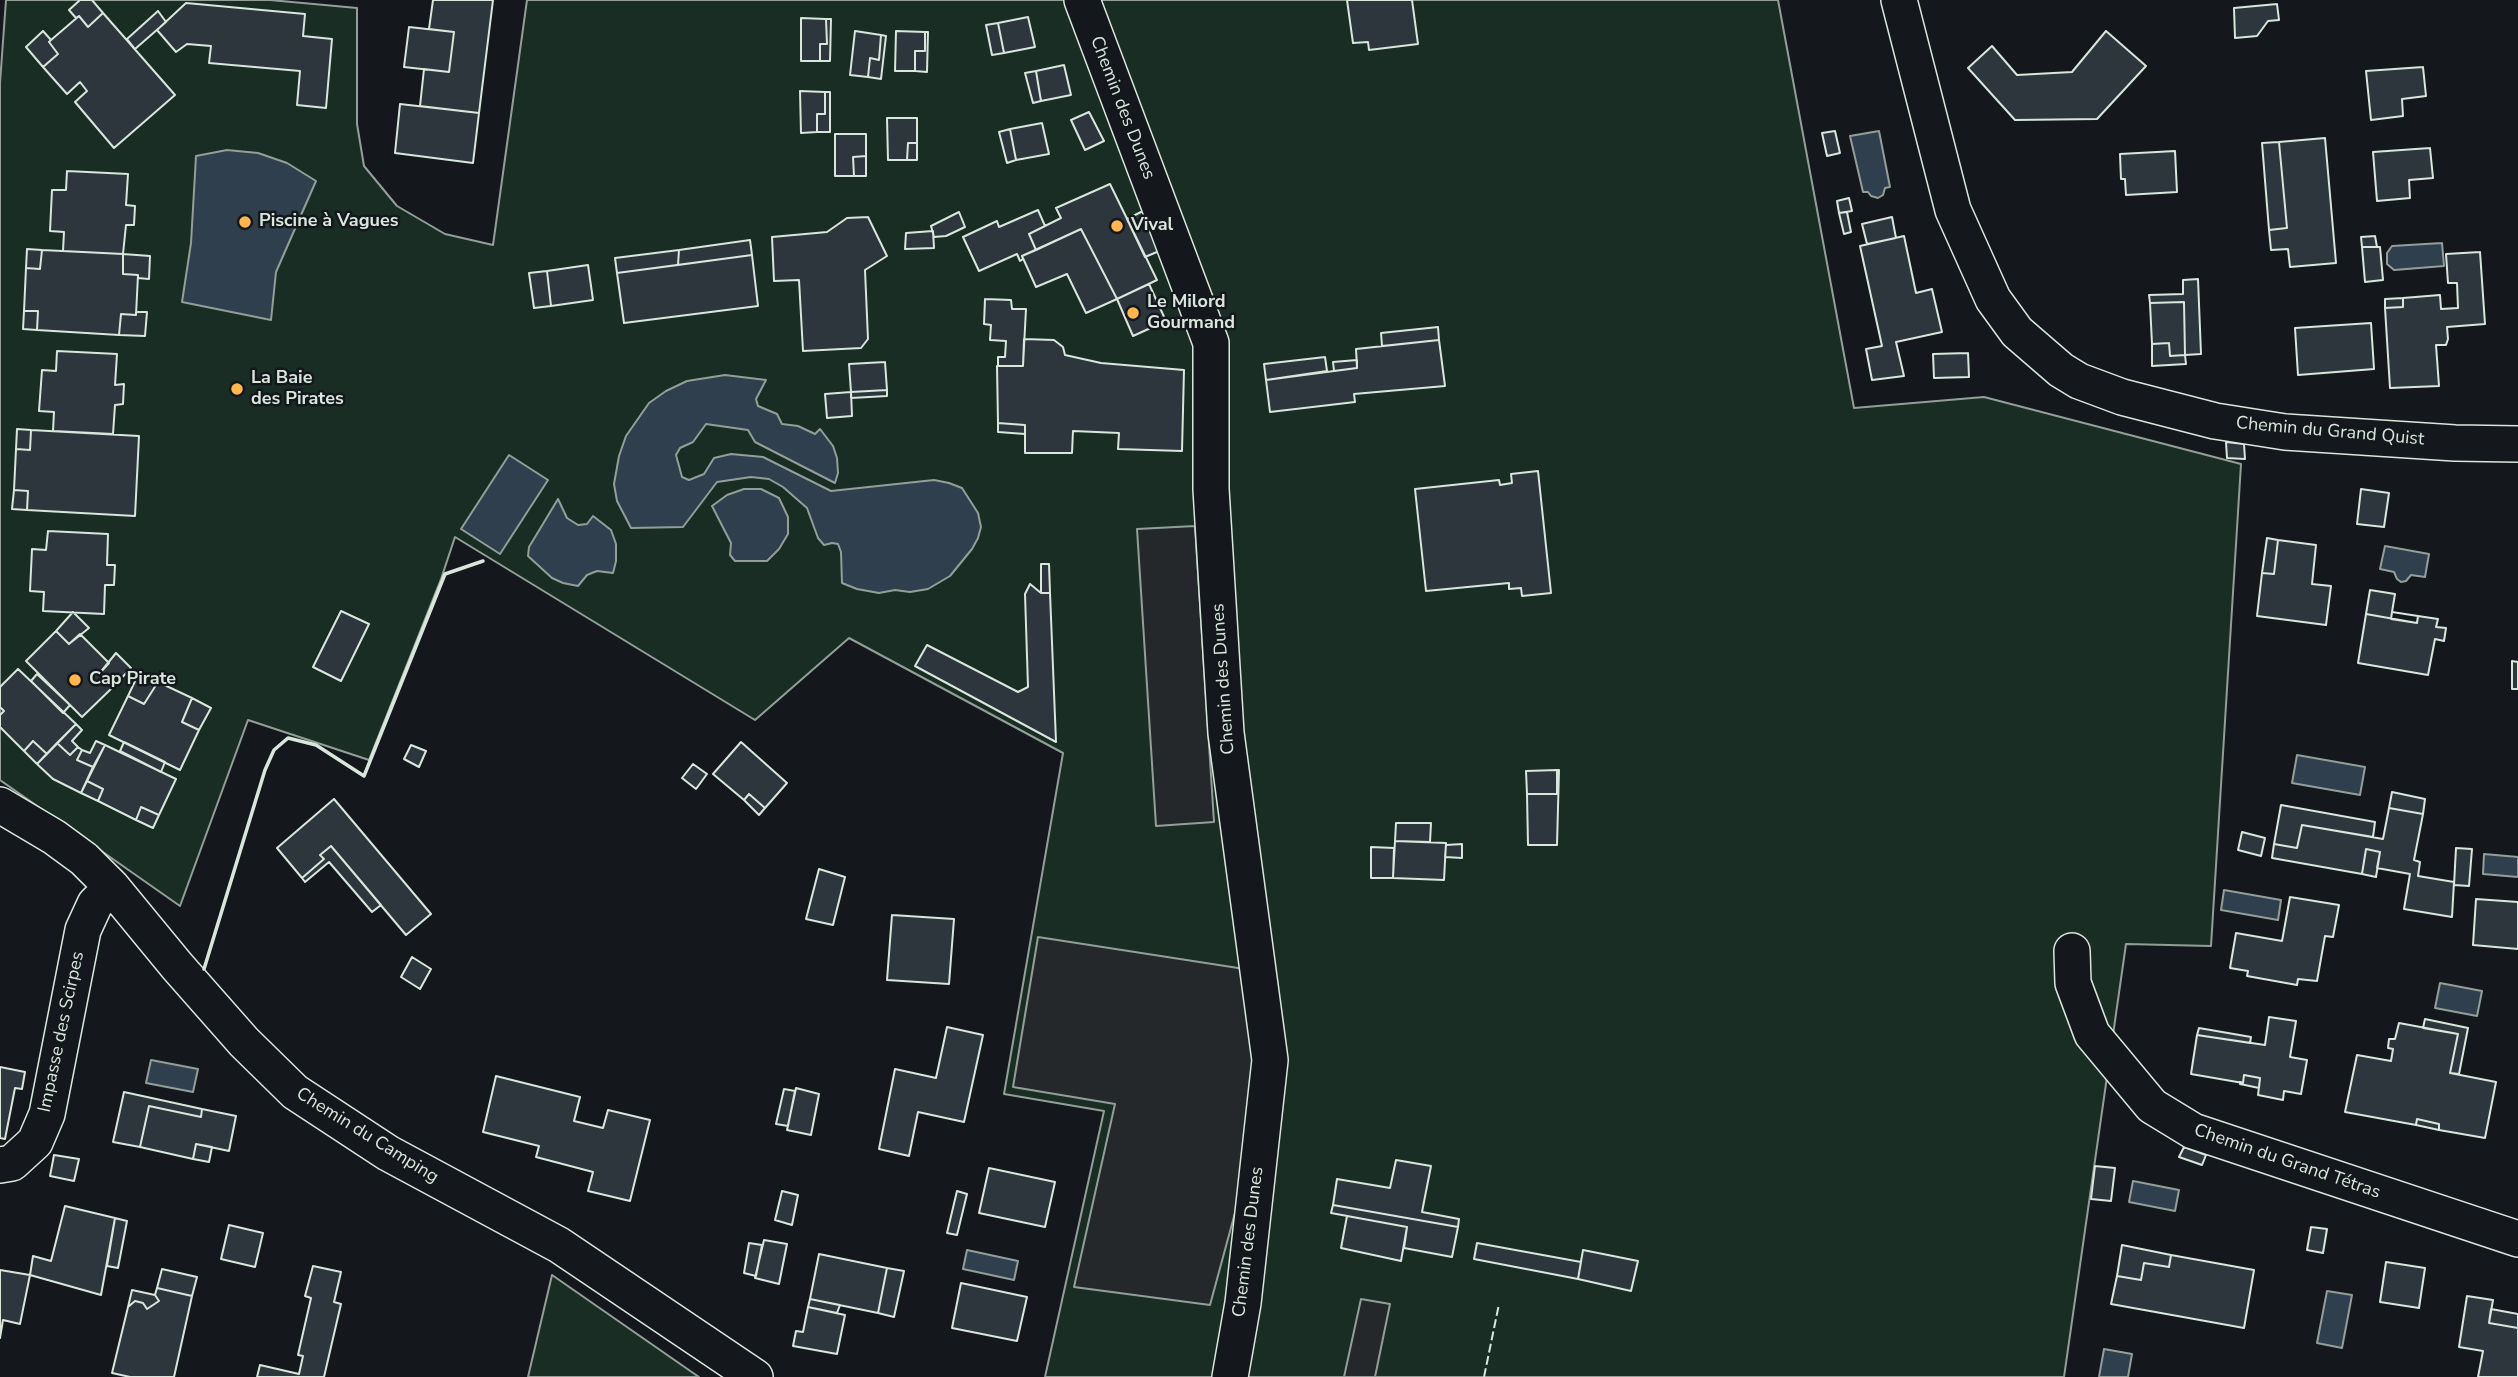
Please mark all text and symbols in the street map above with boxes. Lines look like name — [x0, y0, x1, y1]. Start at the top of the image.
street label: Chemin des Dunes — [1085, 33, 1159, 183]
place label: Piscine à Vagues — [259, 211, 398, 233]
marker: Piscine à Vagues — [237, 214, 253, 230]
place label: Vival — [1131, 215, 1173, 237]
marker: Vival — [1109, 218, 1125, 234]
place label: Le Milord Gourmand — [1147, 292, 1235, 334]
marker: Le Milord Gourmand — [1125, 305, 1141, 321]
place label: La Baie des Pirates — [251, 368, 344, 410]
marker: La Baie des Pirates — [229, 381, 245, 397]
street label: Chemin du Grand Quist — [2235, 413, 2425, 451]
street label: Chemin des Dunes — [1208, 603, 1240, 755]
place label: Cap Pirate — [89, 669, 176, 691]
marker: Cap Pirate — [67, 672, 83, 688]
street label: Impasse des Scirpes — [34, 950, 90, 1114]
street label: Chemin du Camping — [292, 1083, 442, 1189]
street label: Chemin du Grand Tétras — [2191, 1120, 2383, 1204]
street label: Chemin des Dunes — [1229, 1165, 1269, 1319]

